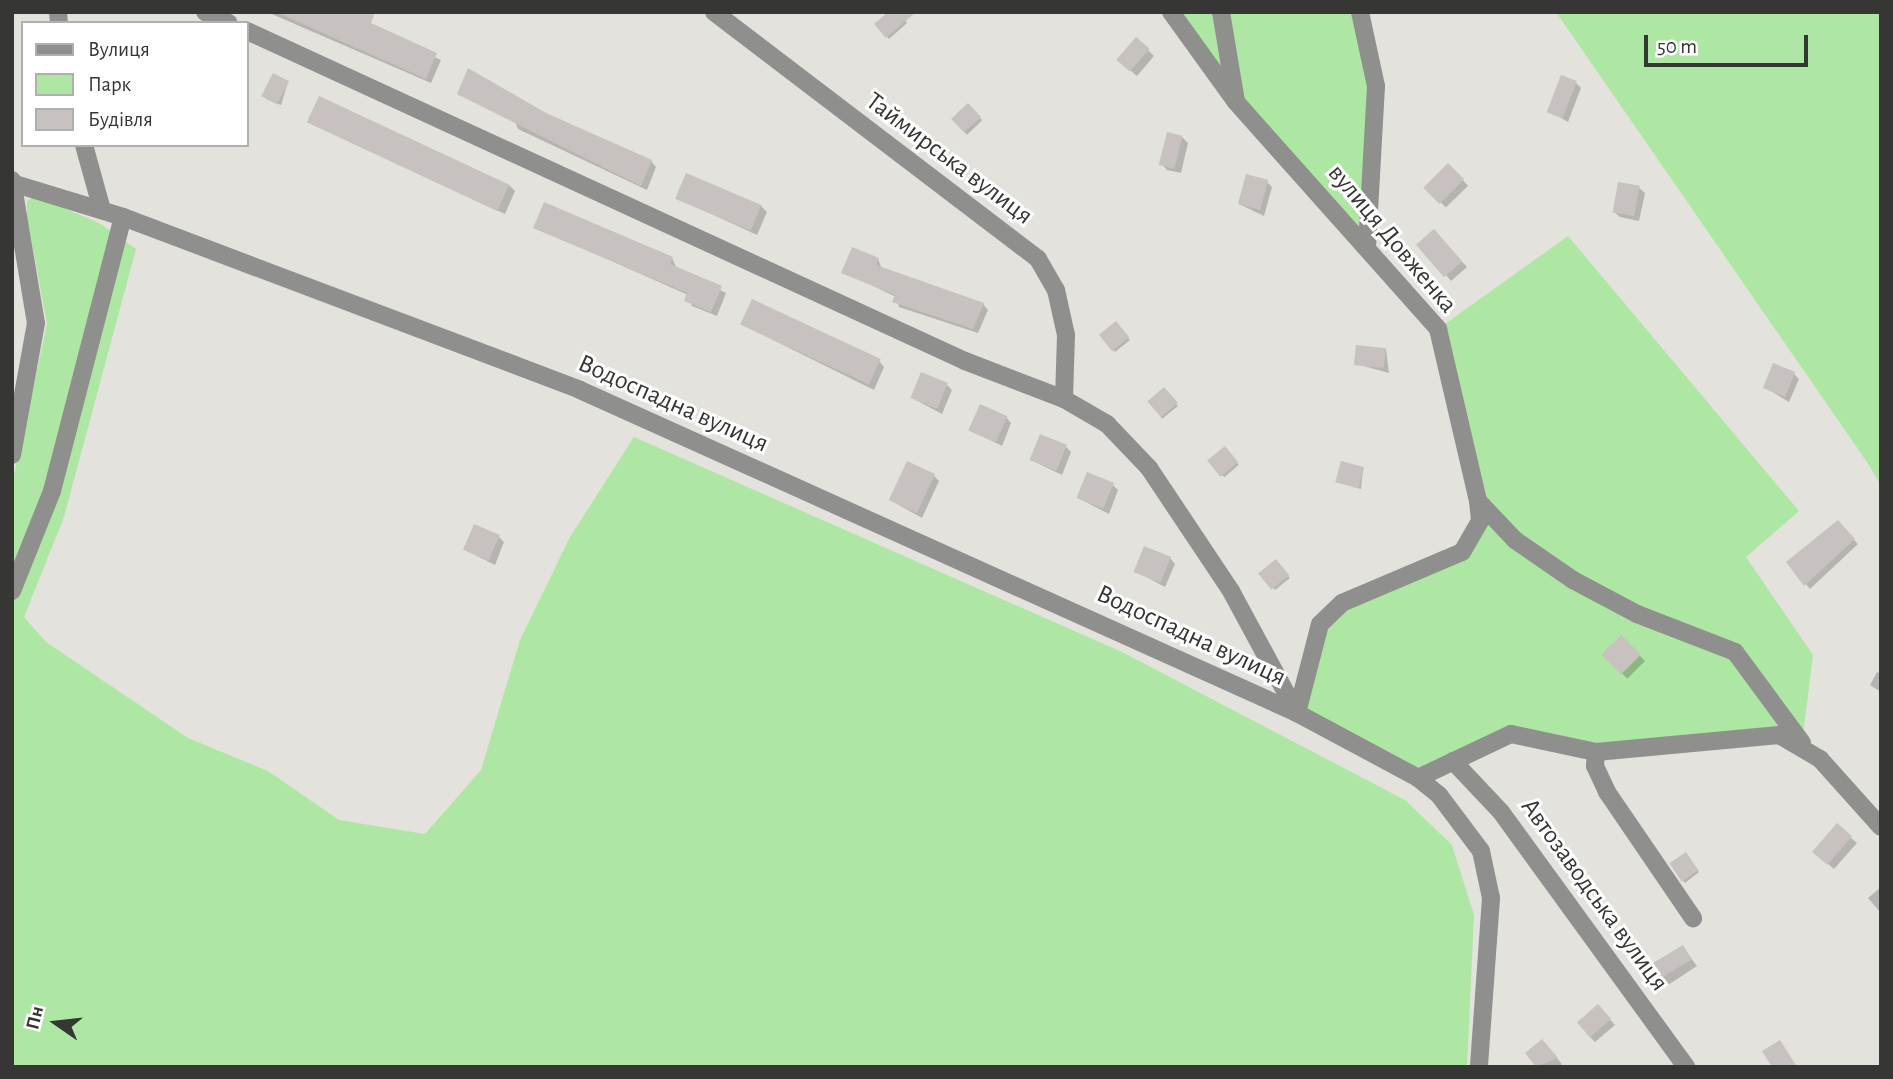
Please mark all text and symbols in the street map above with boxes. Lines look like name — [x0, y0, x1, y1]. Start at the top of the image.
legend — [21, 21, 248, 147]
scale bar — [1648, 21, 1812, 65]
text: 50 m — [1657, 36, 1697, 57]
text: Вулиця — [88, 39, 150, 60]
text: Парк — [88, 74, 131, 95]
street label: Таймирська вулиця — [859, 86, 1039, 232]
text: Будівля — [88, 109, 153, 130]
street label: вулиця Довженка — [1321, 158, 1463, 320]
street label: Водоспадна вулиця — [573, 348, 773, 460]
street label: Водоспадна вулиця — [1091, 579, 1291, 693]
street label: Автозаводська вулиця — [1514, 792, 1674, 998]
north arrow — [21, 988, 91, 1058]
text: Пн — [23, 1004, 47, 1031]

